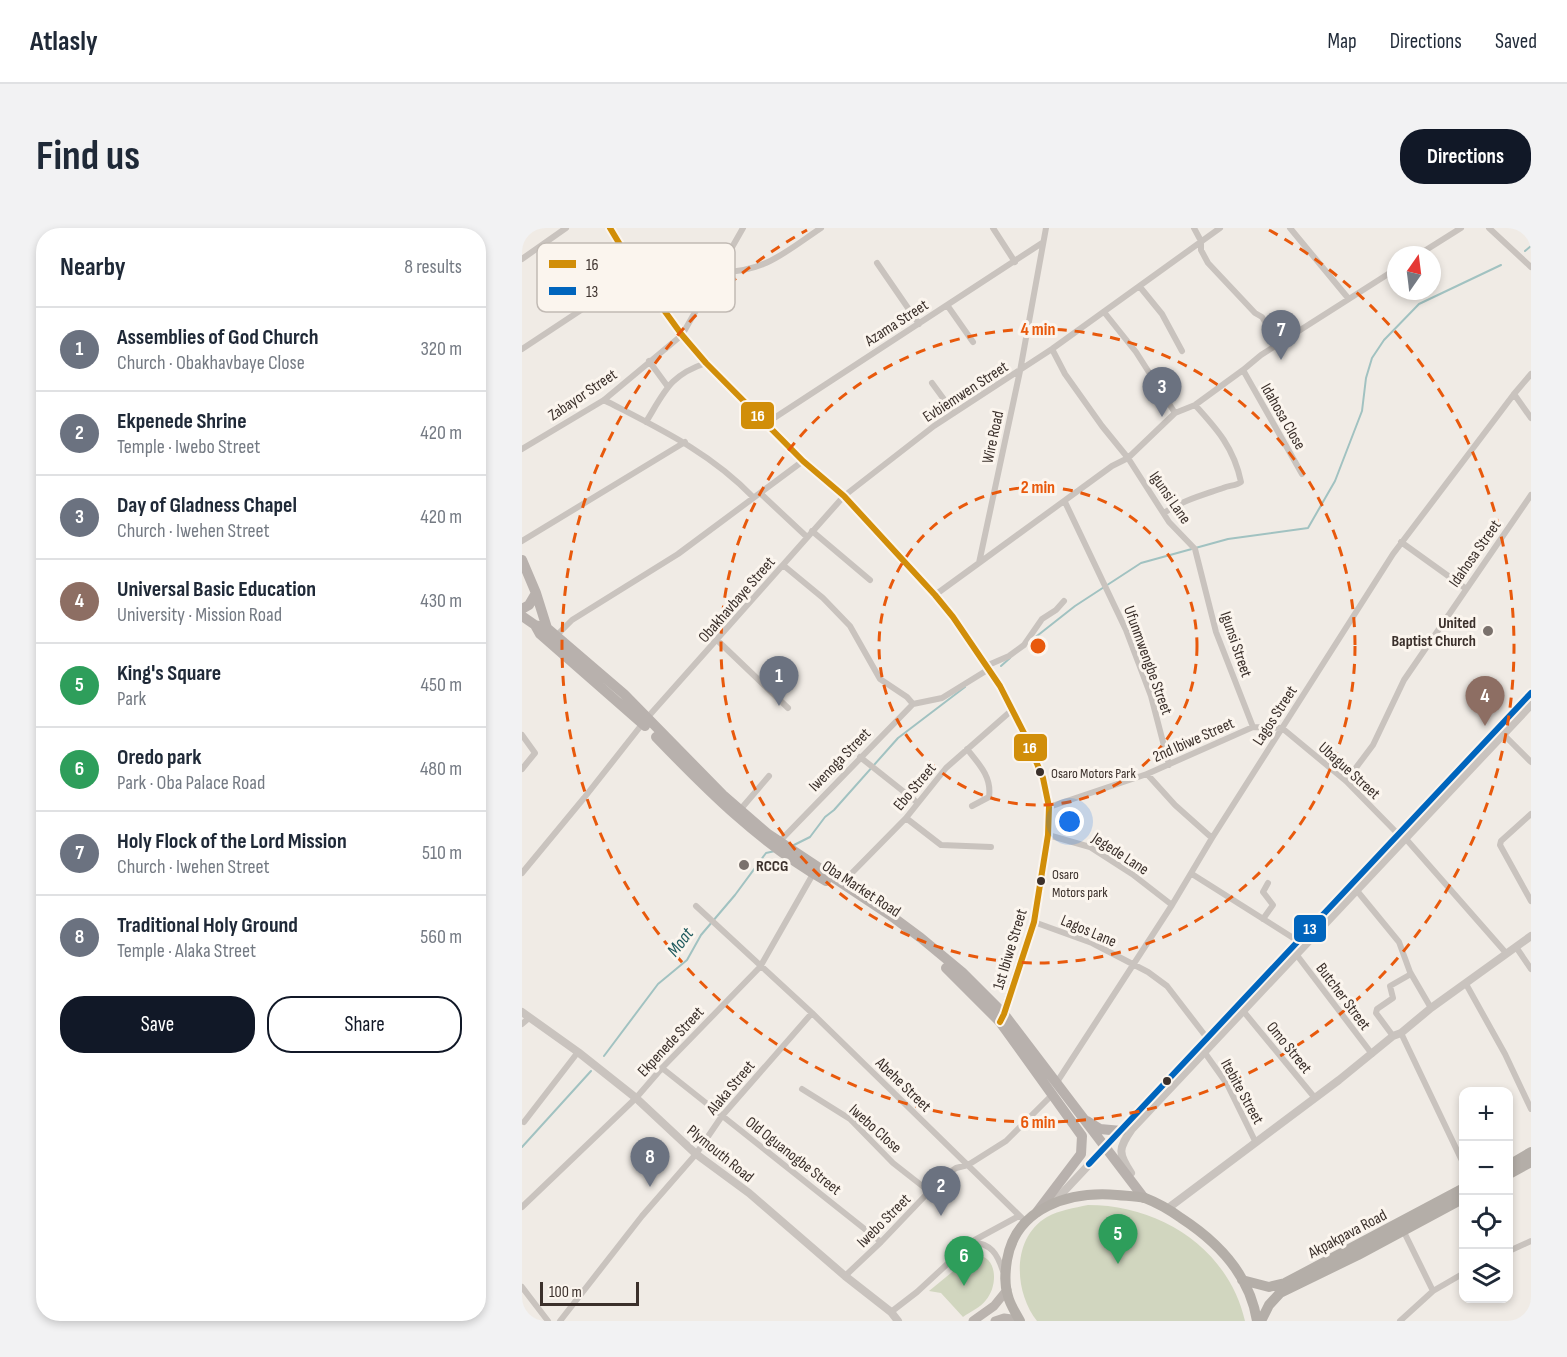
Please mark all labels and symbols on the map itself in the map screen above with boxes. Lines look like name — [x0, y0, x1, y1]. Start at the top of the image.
legend — [537, 243, 735, 312]
north arrow — [1387, 246, 1441, 300]
text: 16 — [586, 256, 599, 275]
text: 13 — [586, 283, 598, 302]
street label: Azama Street — [861, 296, 932, 351]
pin: 7 — [1262, 310, 1300, 360]
text: 4 min — [1021, 319, 1055, 340]
street label: Evbiemwen Street — [920, 358, 1012, 427]
street label: Zabayor Street — [545, 365, 621, 425]
pin: 3 — [1142, 368, 1182, 417]
street label: Idahosa Close — [1256, 380, 1309, 453]
line badge: 16 — [740, 401, 775, 430]
text: 16 — [751, 407, 765, 426]
street label: Wire Road — [979, 409, 1008, 465]
street label: Igunsi Lane — [1145, 468, 1195, 528]
text: 2 min — [1021, 477, 1055, 498]
street label: Idahosa Street — [1445, 516, 1505, 591]
street label: Obakhavbaye Street — [695, 553, 780, 647]
street label: Ufunmwengbe Street — [1119, 604, 1176, 718]
street label: Igunsi Street — [1215, 609, 1256, 680]
place label: United Baptist Church — [1391, 614, 1476, 651]
marker: United Baptist Church — [1481, 624, 1495, 638]
centre of rings — [1028, 636, 1048, 656]
pin: 1 — [760, 656, 798, 706]
pin: 4 — [1466, 676, 1504, 726]
street label: Lagos Street — [1249, 682, 1302, 749]
street label: 2nd Ibiwe Street — [1150, 714, 1237, 767]
street label: Iwenoga Street — [805, 724, 875, 796]
line badge: 16 — [1013, 733, 1048, 762]
street label: Ubague Street — [1314, 738, 1384, 804]
text: 16 — [1023, 739, 1037, 758]
street label: Ebo Street — [890, 759, 941, 815]
place label: Osaro Motors Park — [1051, 765, 1136, 782]
marker: Osaro Motors Park — [1034, 766, 1046, 778]
your location — [1055, 807, 1084, 836]
street label: Jegede Lane — [1088, 828, 1152, 880]
place label: RCCG — [756, 857, 788, 876]
street label: Oba Market Road — [818, 857, 904, 922]
marker: RCCG — [737, 858, 751, 872]
place label: Osaro Motors park — [1052, 866, 1108, 901]
marker: Osaro Motors park — [1035, 875, 1047, 887]
street label: 1st Ibiwe Street — [989, 907, 1032, 992]
street label: Lagos Lane — [1058, 911, 1119, 952]
line badge: 13 — [1293, 914, 1327, 943]
text: 13 — [1303, 920, 1317, 939]
water label: Moat — [663, 923, 698, 961]
street label: Butcher Street — [1311, 960, 1374, 1034]
street label: Ekpenede Street — [634, 1003, 708, 1081]
street label: Omo Street — [1262, 1018, 1316, 1078]
street label: Abehe Street — [871, 1053, 935, 1116]
street label: Itebite Street — [1216, 1056, 1267, 1128]
street label: Alaka Street — [702, 1057, 759, 1120]
unlabelled marker — [1161, 1075, 1173, 1087]
street label: Iwebo Close — [845, 1101, 905, 1158]
text: 6 min — [1021, 1112, 1055, 1133]
street label: Old Oguanogbe Street — [741, 1113, 845, 1200]
street label: Plymouth Road — [683, 1121, 757, 1187]
pin: 8 — [630, 1138, 670, 1187]
pin: 2 — [922, 1166, 960, 1216]
street label: Iwebo Street — [853, 1190, 915, 1252]
street label: Akpakpava Road — [1304, 1206, 1390, 1263]
pin: 5 — [1098, 1214, 1138, 1264]
pin: 6 — [944, 1236, 984, 1286]
scale bar — [540, 1279, 639, 1306]

